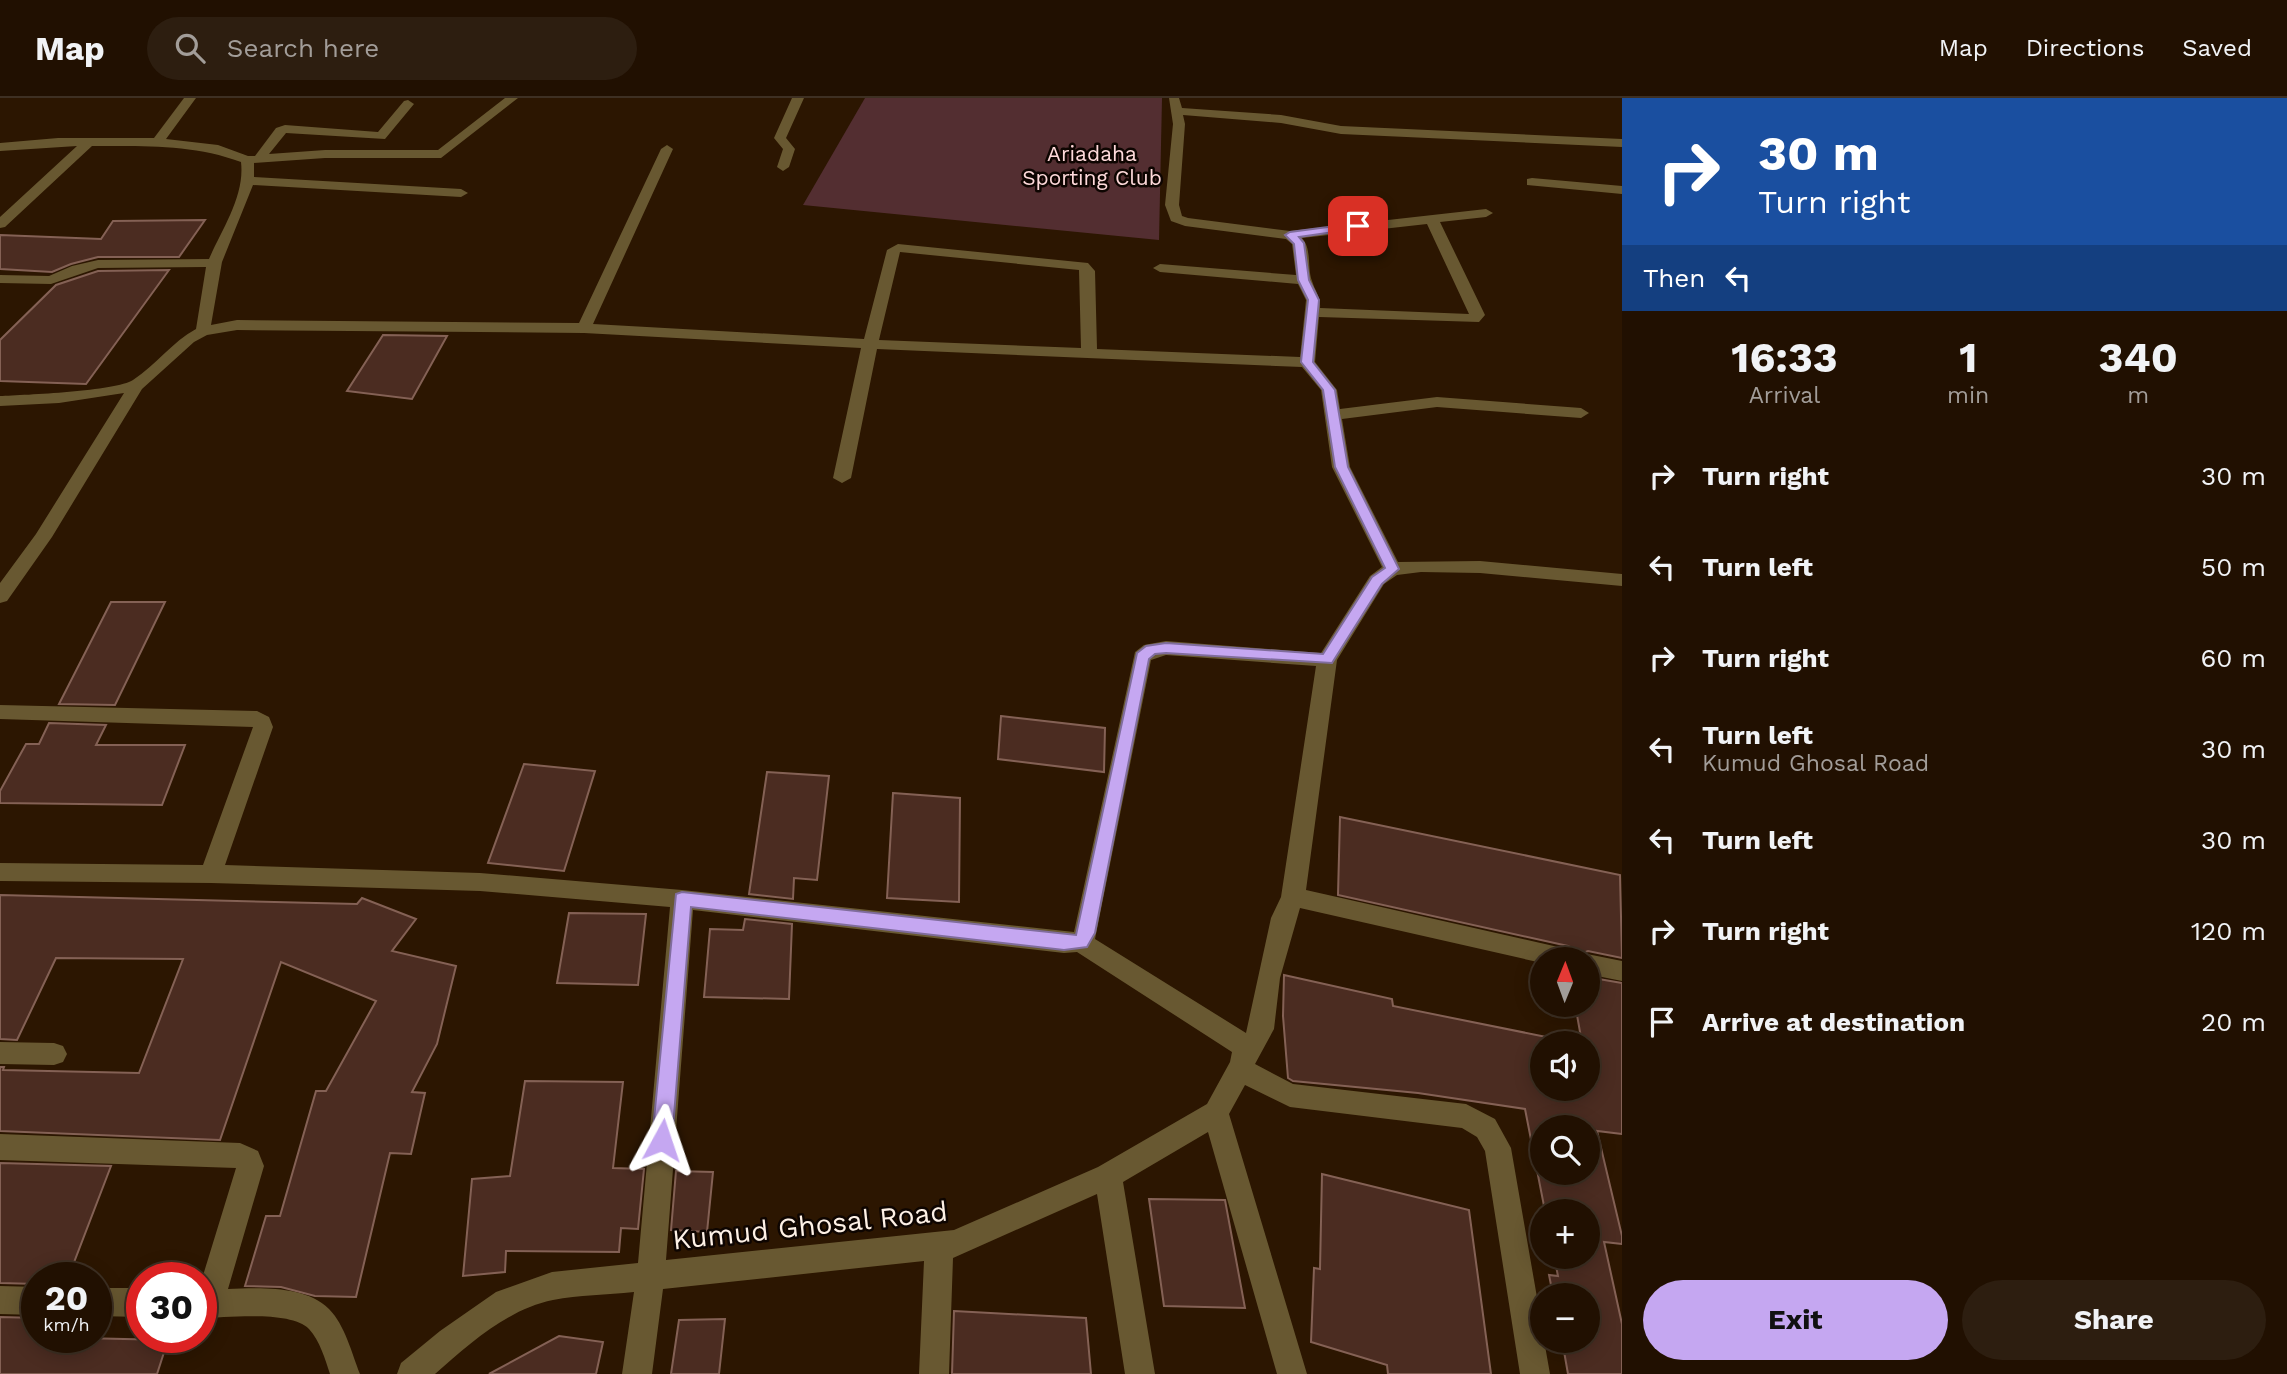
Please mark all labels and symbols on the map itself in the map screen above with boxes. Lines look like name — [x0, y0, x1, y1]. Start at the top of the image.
park label: Ariadaha Sporting Club — [1022, 141, 1162, 190]
pin — [1328, 196, 1388, 256]
north arrow — [1530, 947, 1600, 1017]
position arrow — [625, 1103, 699, 1177]
street label: Kumud Ghosal Road — [671, 1195, 949, 1256]
speed limit sign: 30 — [126, 1262, 217, 1353]

